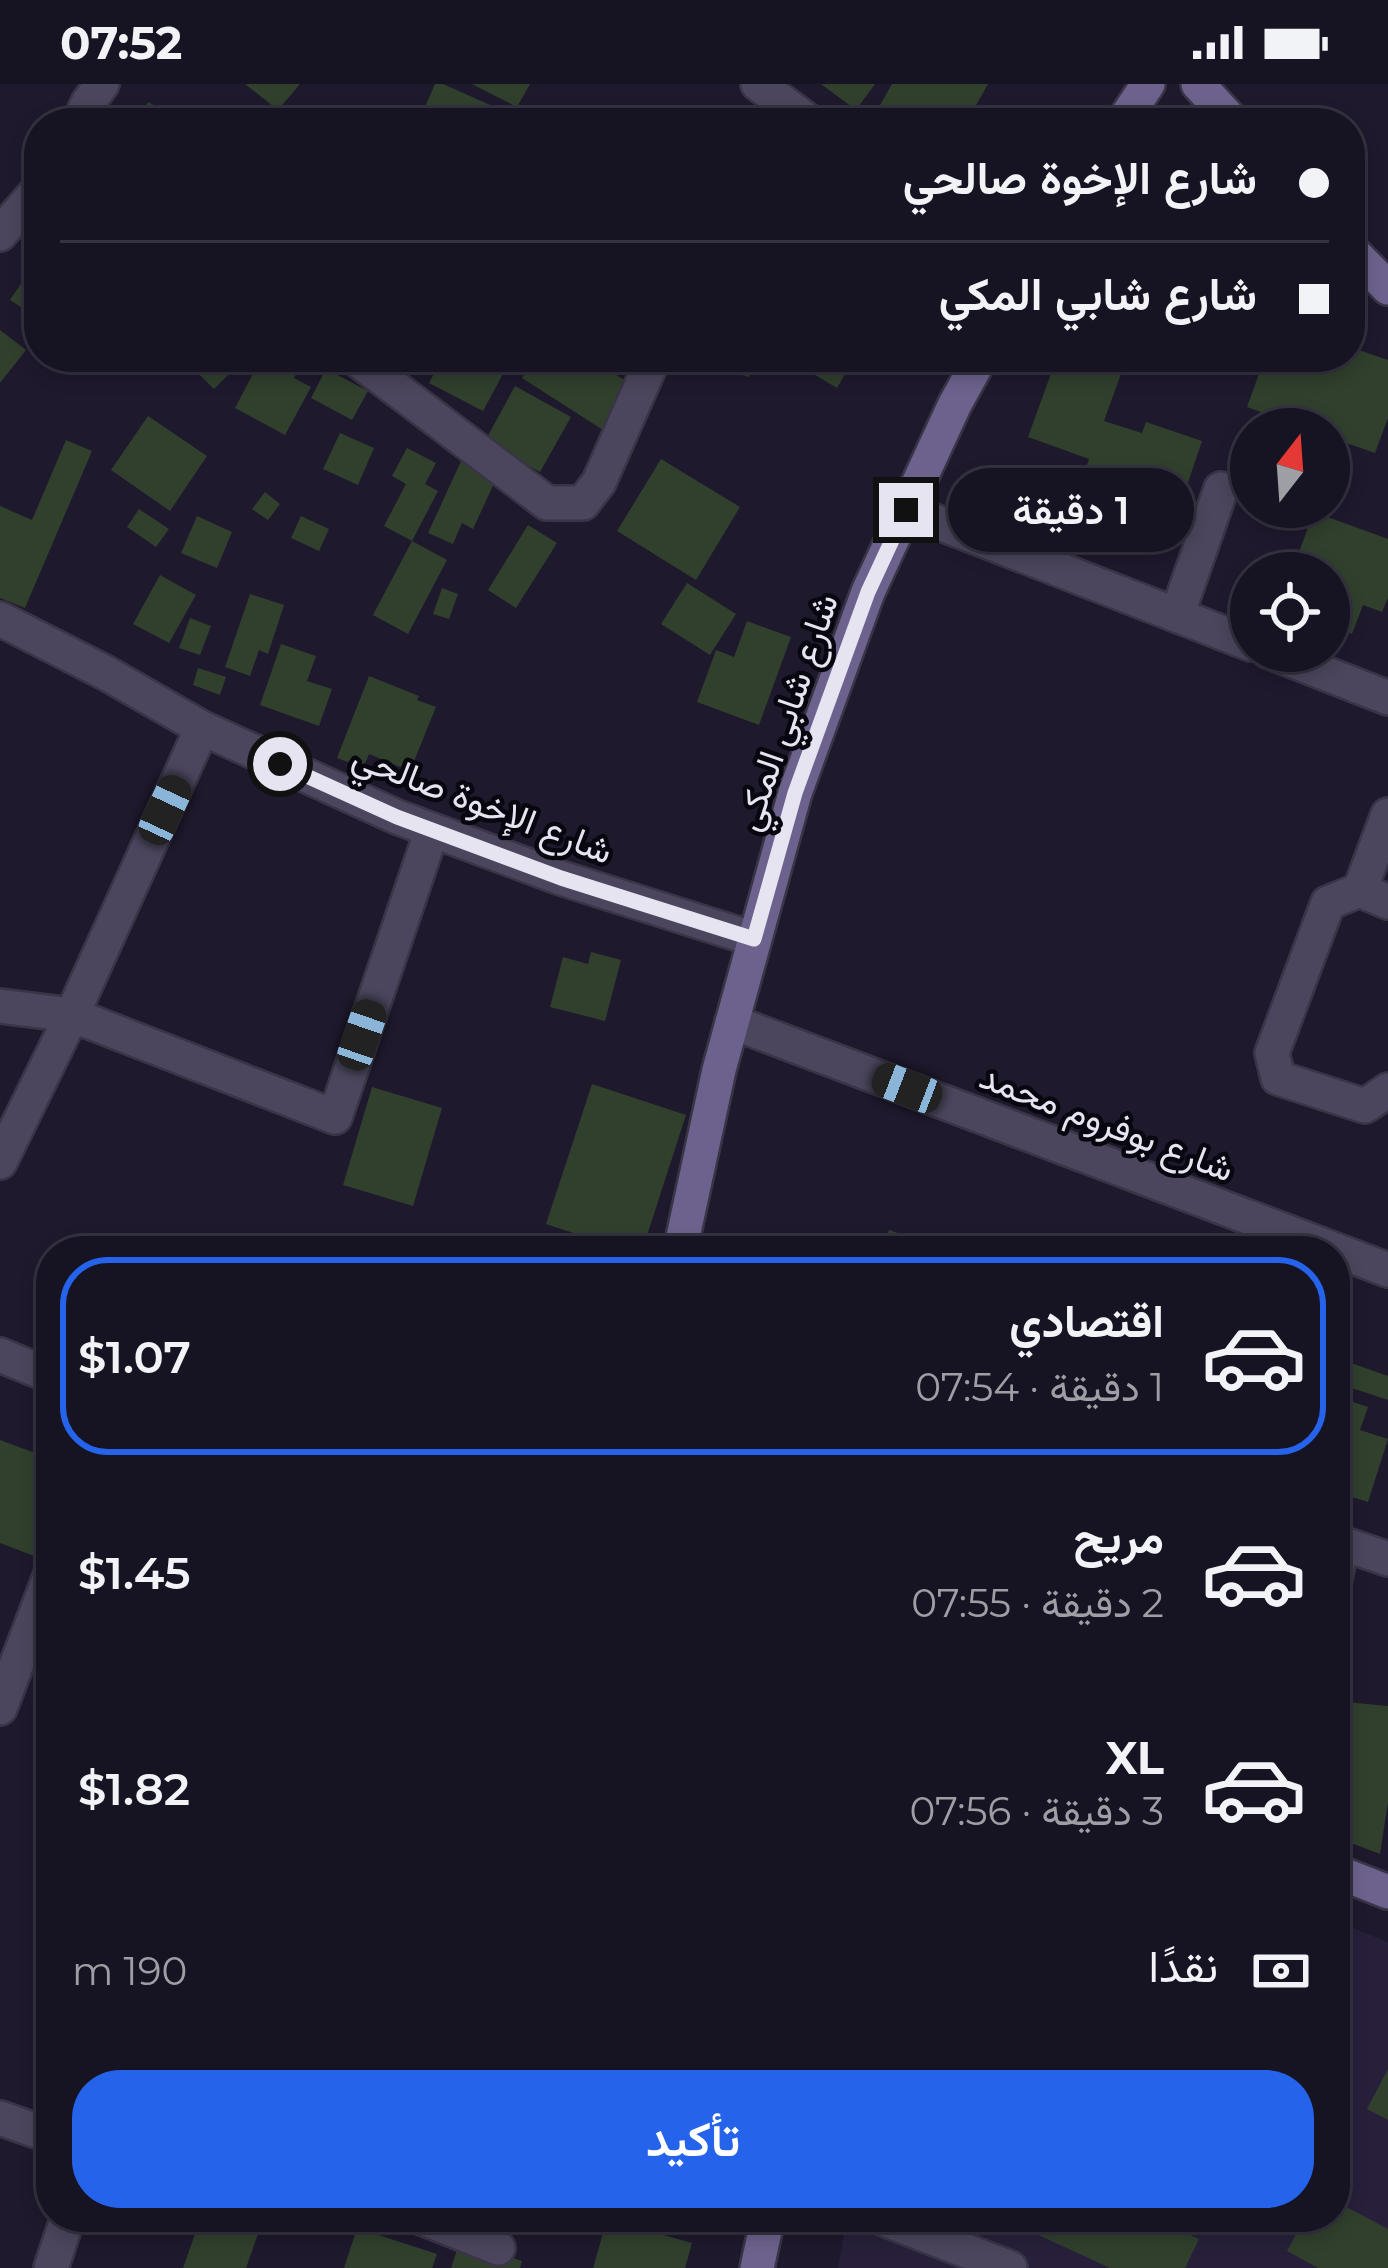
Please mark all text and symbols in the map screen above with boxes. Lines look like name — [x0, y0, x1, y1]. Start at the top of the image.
text: 07:52 — [60, 15, 182, 70]
text: شارع الإخوة صالحي — [903, 150, 1257, 205]
text: شارع شابي المكي — [939, 266, 1257, 321]
north arrow — [1230, 408, 1350, 528]
map controls — [1230, 408, 1350, 672]
callout: 1 دقيقة — [948, 468, 1194, 552]
route end — [879, 483, 933, 537]
text: 1 دقيقة — [1012, 486, 1130, 534]
button: locate — [1230, 552, 1350, 672]
street label: شارع شابي المكي — [725, 588, 855, 839]
street label: شارع الإخوة صالحي — [344, 733, 619, 880]
route start — [253, 737, 307, 791]
car — [133, 770, 197, 850]
car — [333, 995, 391, 1075]
street label: شارع بوفروم محمد — [973, 1053, 1240, 1193]
car — [867, 1058, 947, 1118]
text: اقتصادي — [1009, 1293, 1164, 1348]
icon: car — [1200, 1302, 1308, 1410]
text: $1.07 — [78, 1329, 191, 1384]
text: 1 دقيقة · 07:54 — [915, 1363, 1164, 1411]
text: مريح — [1073, 1509, 1164, 1564]
icon: car — [1200, 1518, 1308, 1626]
text: $1.45 — [78, 1545, 191, 1600]
text: 2 دقيقة · 07:55 — [911, 1579, 1164, 1627]
text: XL — [1106, 1730, 1164, 1785]
icon: car — [1200, 1734, 1308, 1842]
text: $1.82 — [78, 1761, 190, 1816]
text: 3 دقيقة · 07:56 — [909, 1787, 1164, 1835]
text: نقدًا — [1148, 1938, 1218, 1993]
icon: cash — [1248, 1938, 1314, 2004]
text: 190 m — [72, 1947, 187, 1995]
button: تأكيد — [72, 2070, 1314, 2208]

